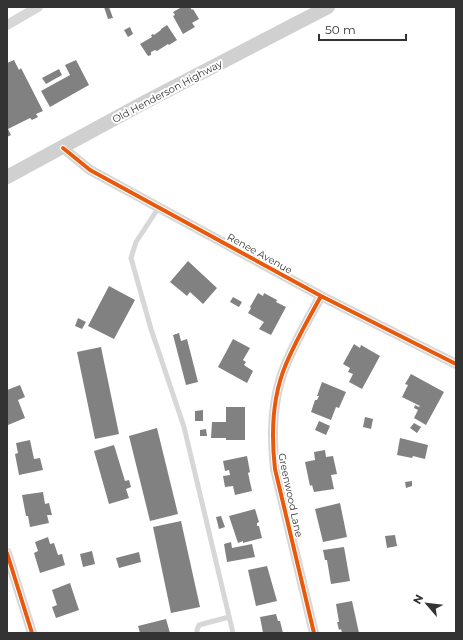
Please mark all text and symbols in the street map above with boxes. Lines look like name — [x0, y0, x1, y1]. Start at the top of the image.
scale bar — [319, 16, 406, 42]
text: 50 m — [325, 22, 356, 37]
street label: Old Henderson Highway — [110, 57, 225, 126]
street label: Renee Avenue — [225, 230, 295, 277]
street label: Greenwood Lane — [275, 452, 306, 538]
north arrow — [407, 584, 447, 624]
text: N — [410, 592, 426, 607]

